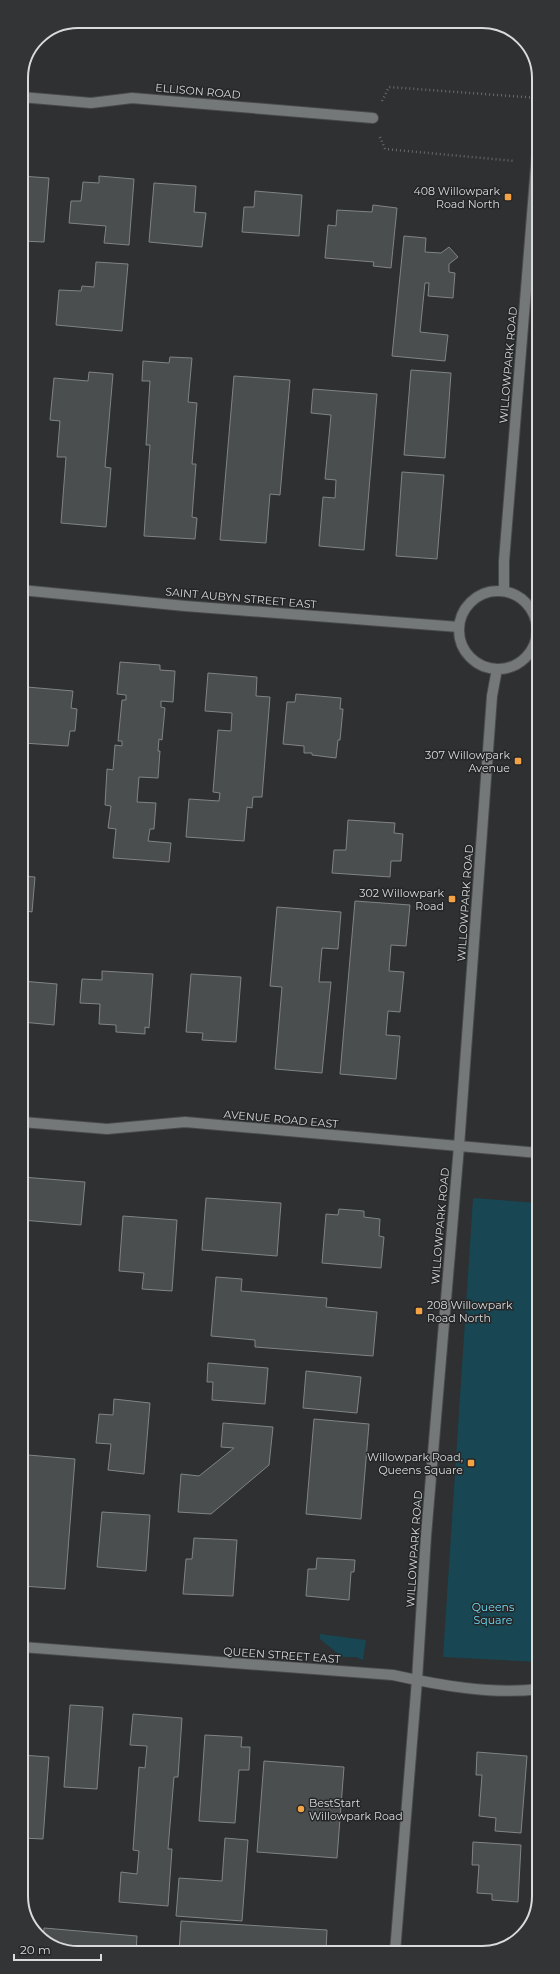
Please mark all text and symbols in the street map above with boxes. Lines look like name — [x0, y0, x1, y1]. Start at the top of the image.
street label: ELLISON ROAD — [155, 80, 241, 102]
place label: 408 Willowpark Road North — [413, 184, 500, 211]
marker: 408 Willowpark Road North — [503, 192, 513, 202]
street label: WILLOWPARK ROAD — [496, 306, 520, 424]
street label: SAINT AUBYN STREET EAST — [165, 584, 318, 612]
place label: 307 Willowpark Avenue — [425, 748, 510, 775]
marker: 307 Willowpark Avenue — [513, 756, 523, 766]
street label: WILLOWPARK ROAD — [454, 844, 476, 962]
place label: 302 Willowpark Road — [359, 886, 444, 913]
marker: 302 Willowpark Road — [447, 894, 457, 904]
street label: AVENUE ROAD EAST — [223, 1107, 340, 1131]
street label: WILLOWPARK ROAD — [428, 1167, 452, 1285]
place label: 208 Willowpark Road North — [427, 1298, 513, 1325]
marker: 208 Willowpark Road North — [414, 1306, 424, 1316]
place label: Willowpark Road, Queens Square — [367, 1450, 463, 1477]
marker: Willowpark Road, Queens Square — [466, 1458, 476, 1468]
street label: WILLOWPARK ROAD — [403, 1490, 425, 1608]
park label: Queens Square — [472, 1600, 515, 1627]
street label: QUEEN STREET EAST — [223, 1644, 342, 1666]
place label: BestStart Willowpark Road — [309, 1796, 403, 1823]
marker: BestStart Willowpark Road — [296, 1804, 306, 1814]
scale bar — [14, 1936, 101, 1962]
text: 20 m — [20, 1942, 51, 1957]

